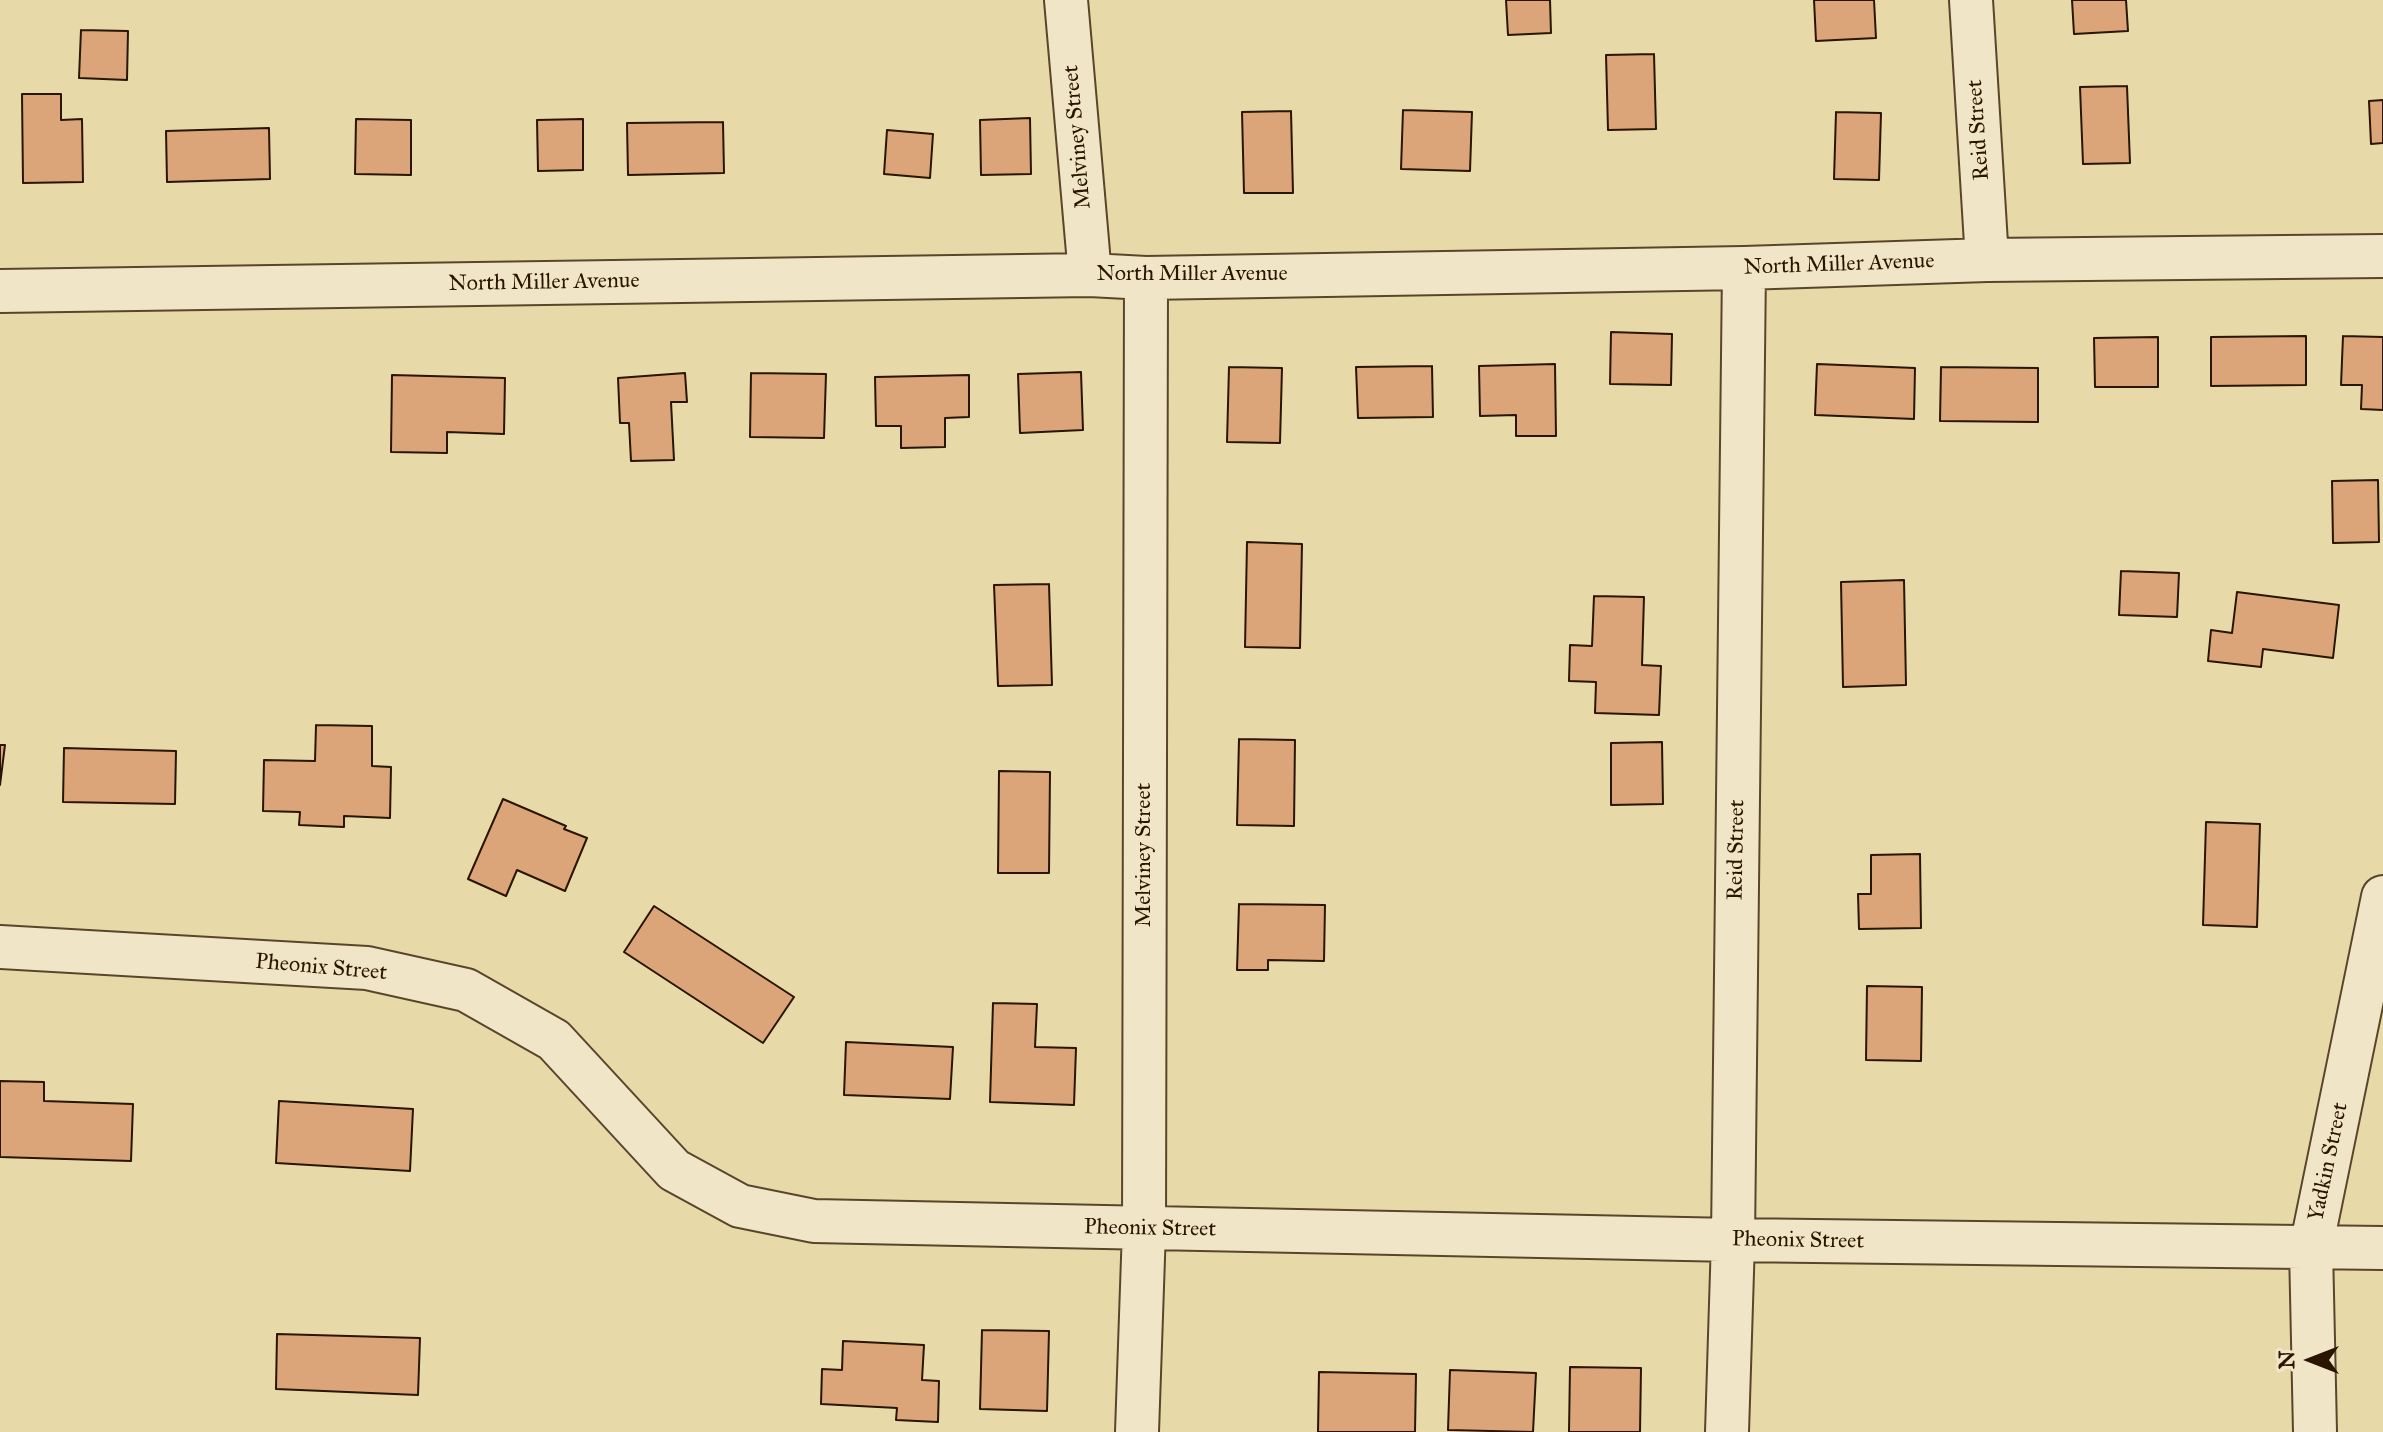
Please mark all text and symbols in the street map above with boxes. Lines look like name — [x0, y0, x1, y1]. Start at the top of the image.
street label: Melviney Street — [1059, 64, 1097, 210]
street label: Reid Street — [1962, 79, 1996, 181]
street label: North Miller Avenue — [1743, 248, 1935, 282]
street label: North Miller Avenue — [1096, 262, 1288, 288]
street label: North Miller Avenue — [448, 268, 640, 298]
street label: Melviney Street — [1132, 783, 1158, 927]
street label: Reid Street — [1723, 799, 1751, 901]
street label: Pheonix Street — [254, 949, 388, 987]
street label: Yadkin Street — [2304, 1100, 2354, 1224]
street label: Pheonix Street — [1084, 1215, 1216, 1243]
street label: Pheonix Street — [1732, 1227, 1864, 1255]
north arrow — [2271, 1320, 2351, 1400]
text: N — [2273, 1351, 2300, 1369]

